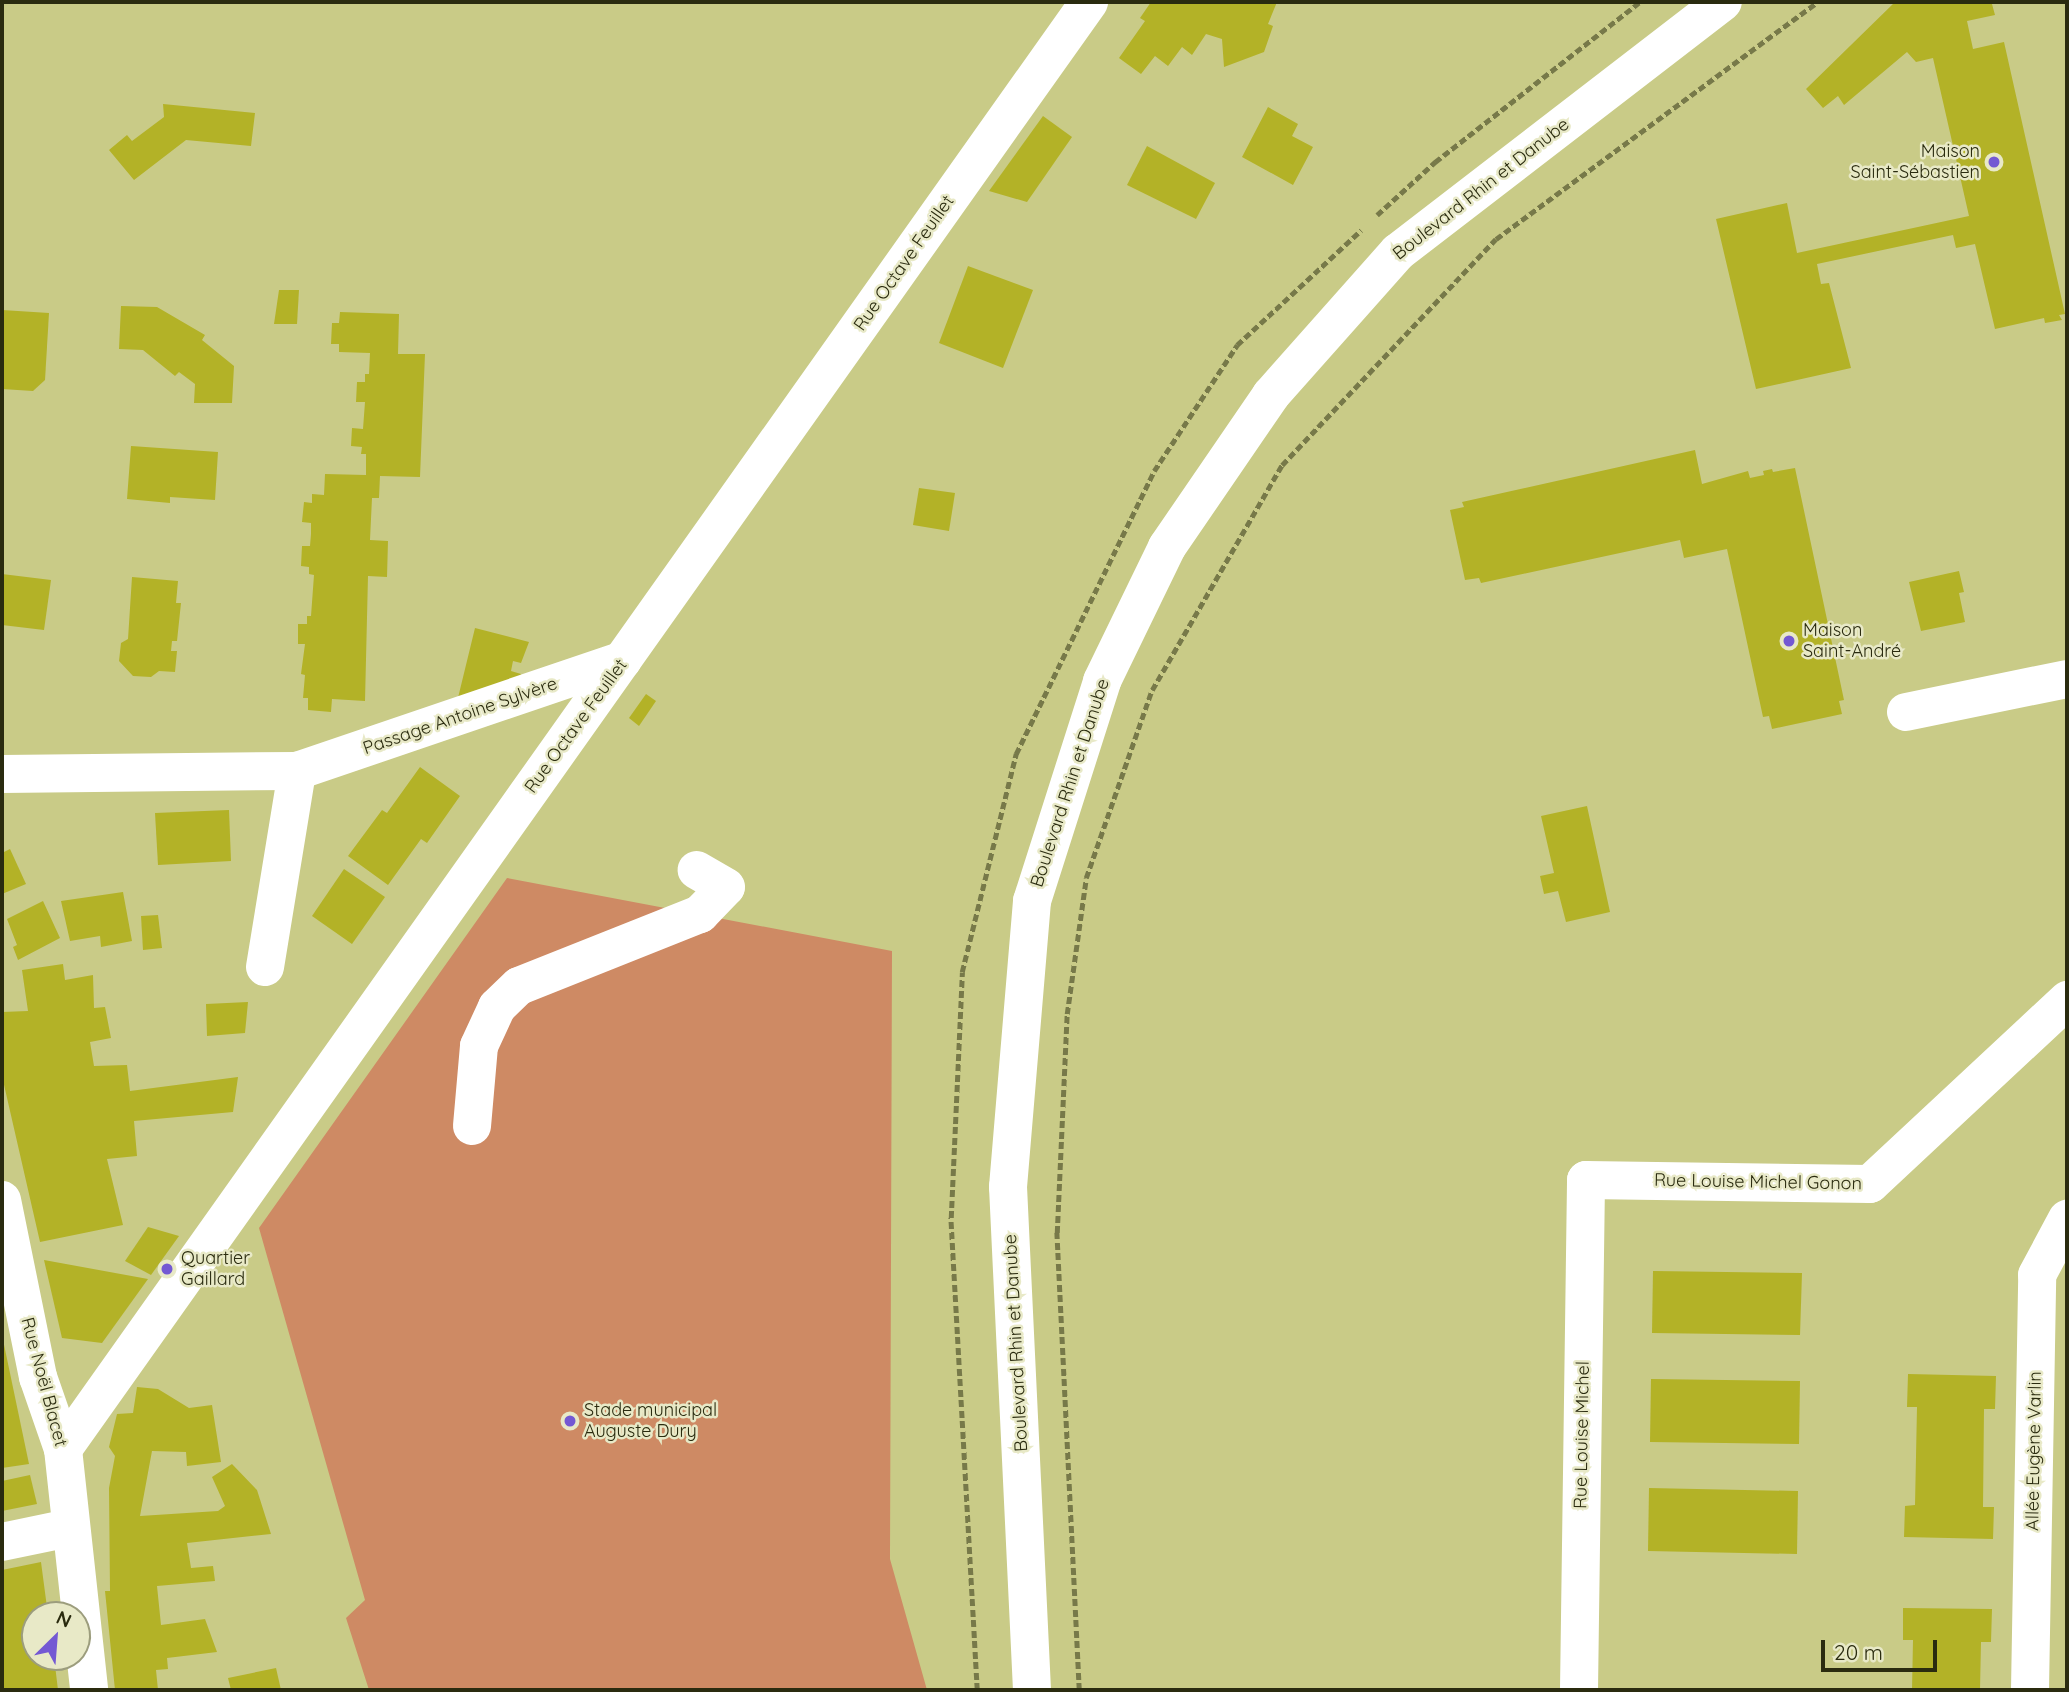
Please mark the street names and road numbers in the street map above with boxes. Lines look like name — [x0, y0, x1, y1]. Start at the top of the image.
street label: Boulevard Rhin et Danube — [1389, 113, 1573, 265]
street label: Rue Octave Feuillet — [849, 191, 959, 335]
street label: Rue Octave Feuillet — [520, 655, 632, 797]
street label: Passage Antoine Sylvère — [360, 673, 560, 759]
street label: Boulevard Rhin et Danube — [1026, 676, 1114, 890]
street label: Rue Louise Michel Gonon — [1654, 1169, 1862, 1195]
street label: Boulevard Rhin et Danube — [1000, 1234, 1032, 1452]
street label: Rue Noël Blacet — [16, 1315, 72, 1449]
street label: Rue Louise Michel — [1570, 1361, 1594, 1509]
street label: Allée Eugène Varlin — [2022, 1371, 2046, 1531]

